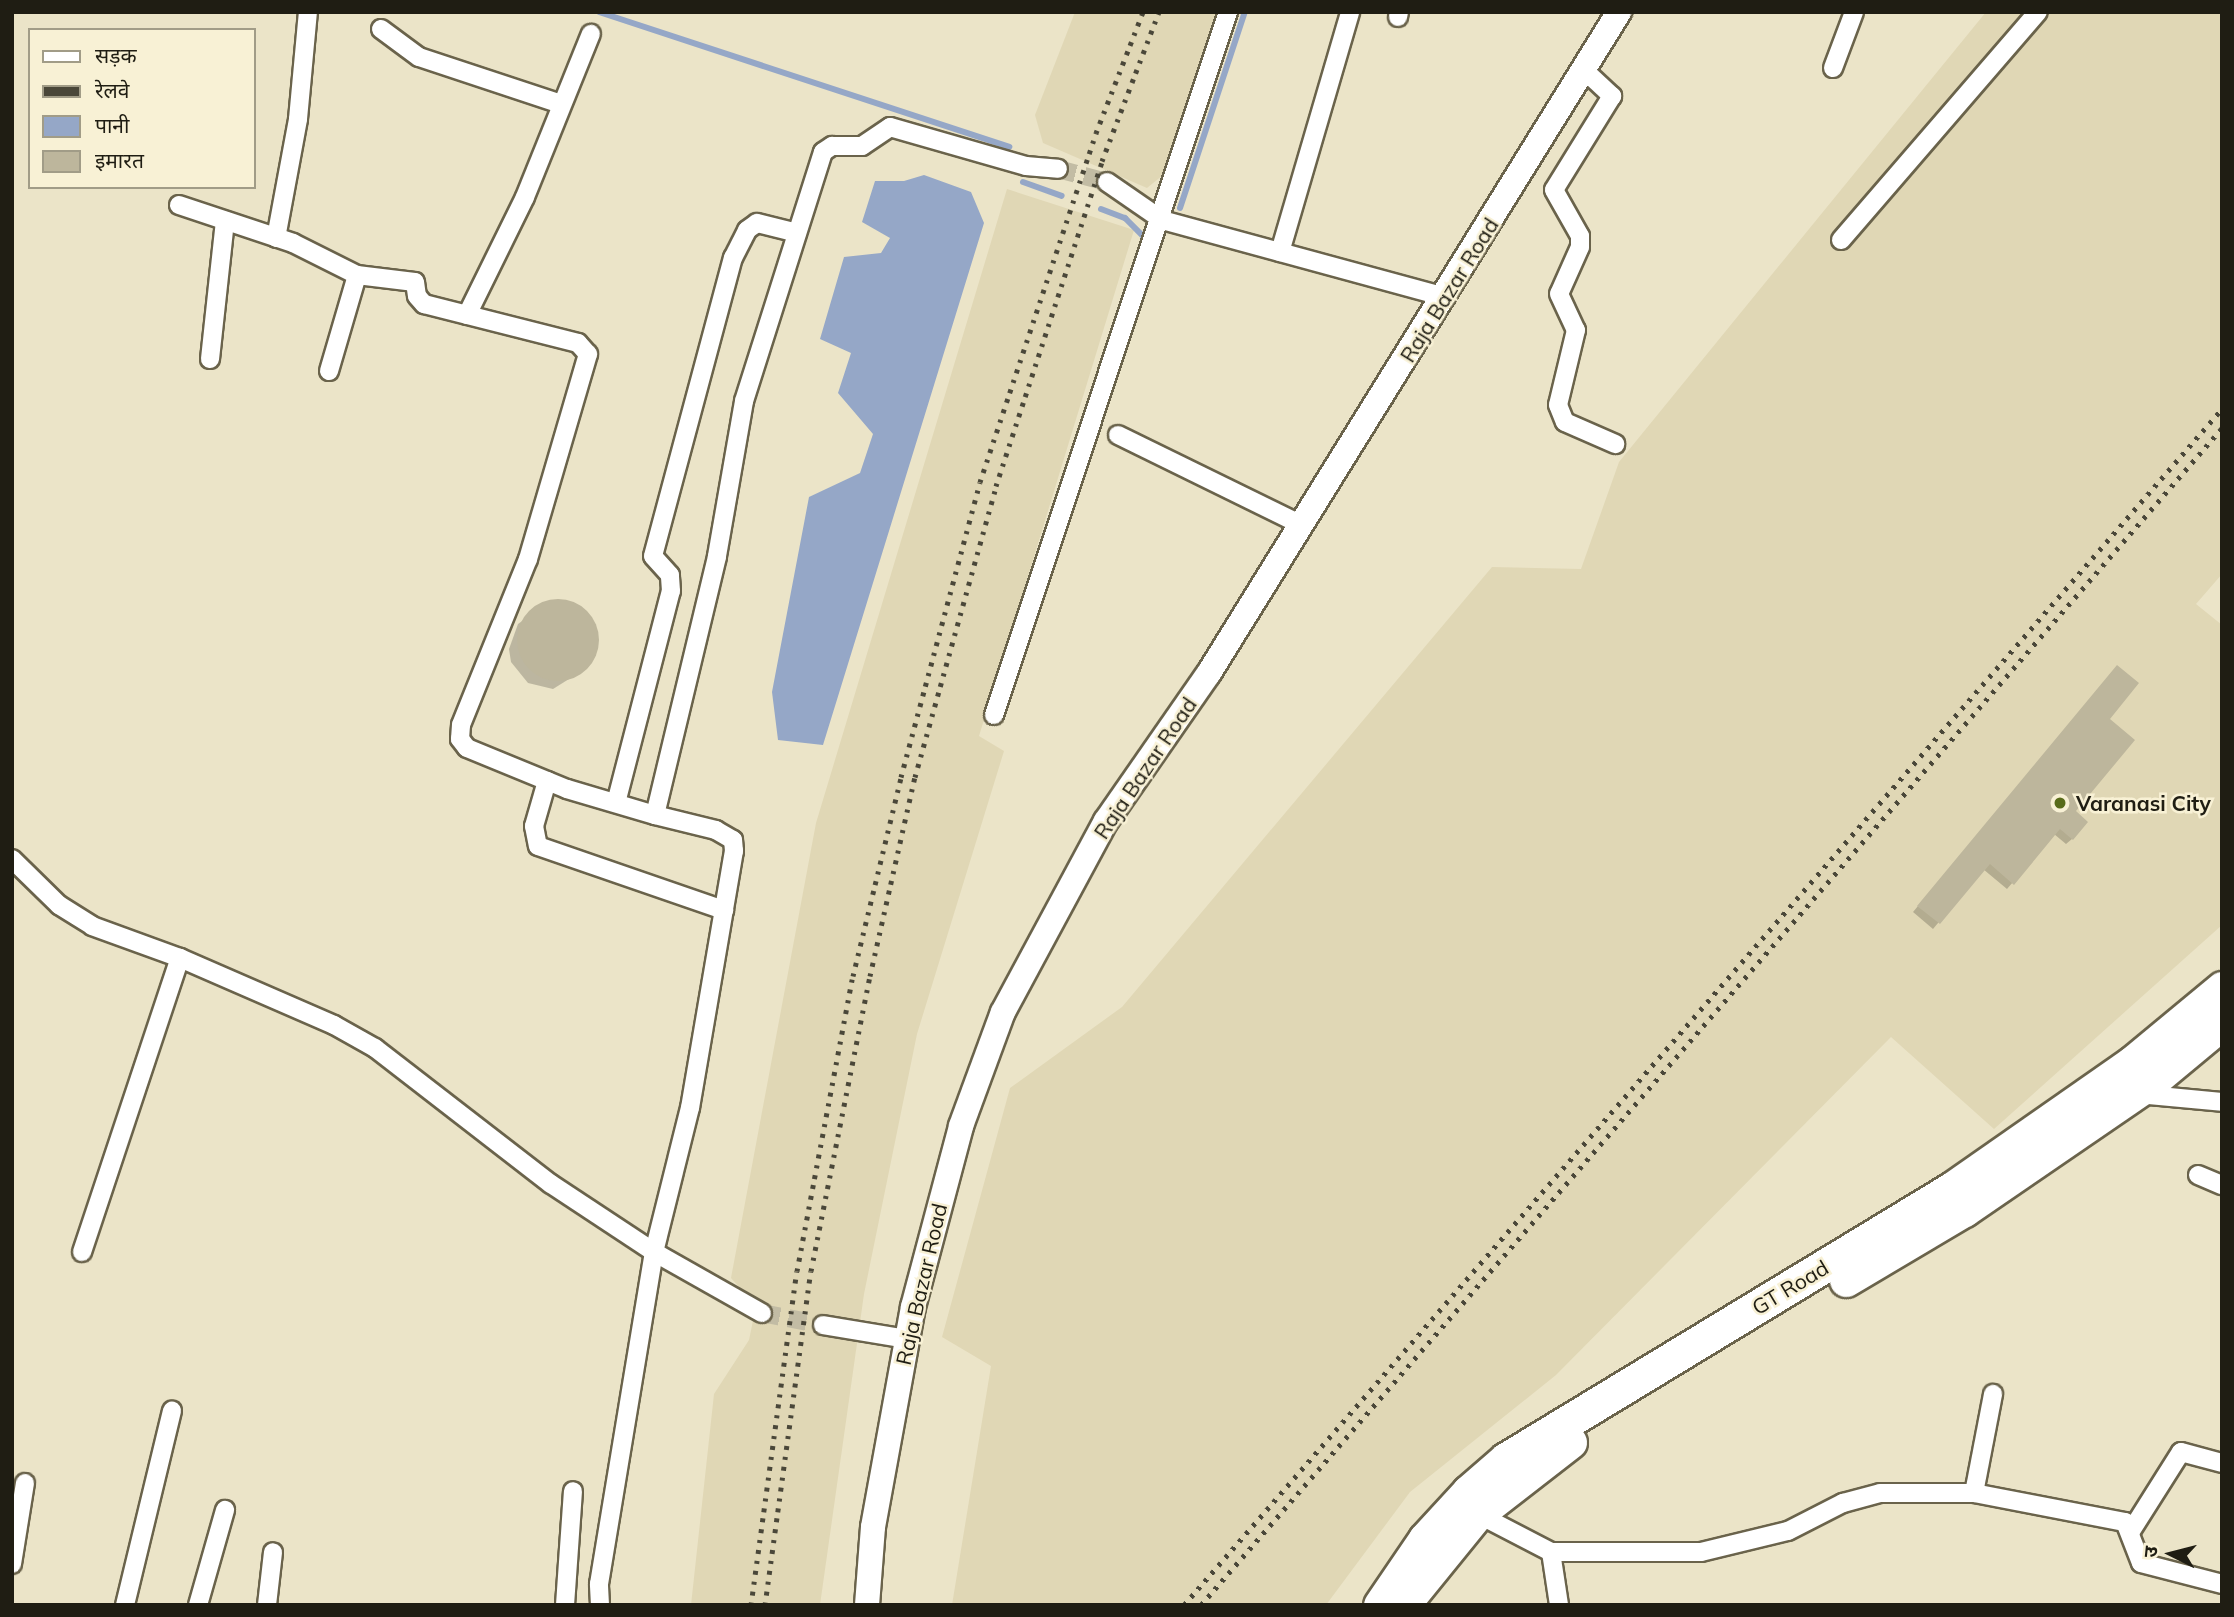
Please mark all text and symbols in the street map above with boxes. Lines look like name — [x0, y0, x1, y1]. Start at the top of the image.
legend — [28, 28, 256, 189]
text: सड़क — [95, 42, 137, 68]
text: रेलवे — [95, 77, 130, 103]
text: पानी — [95, 112, 129, 138]
text: इमारत — [95, 147, 144, 173]
street label: Raja Bazar Road — [1395, 213, 1503, 367]
street label: Raja Bazar Road — [1088, 693, 1202, 843]
place label: Varanasi City — [2076, 790, 2211, 816]
marker: Varanasi City — [2050, 793, 2070, 813]
street label: Raja Bazar Road — [890, 1201, 952, 1367]
street label: GT Road — [1747, 1254, 1833, 1320]
north arrow — [2136, 1519, 2206, 1589]
text: उ — [2138, 1545, 2163, 1559]

